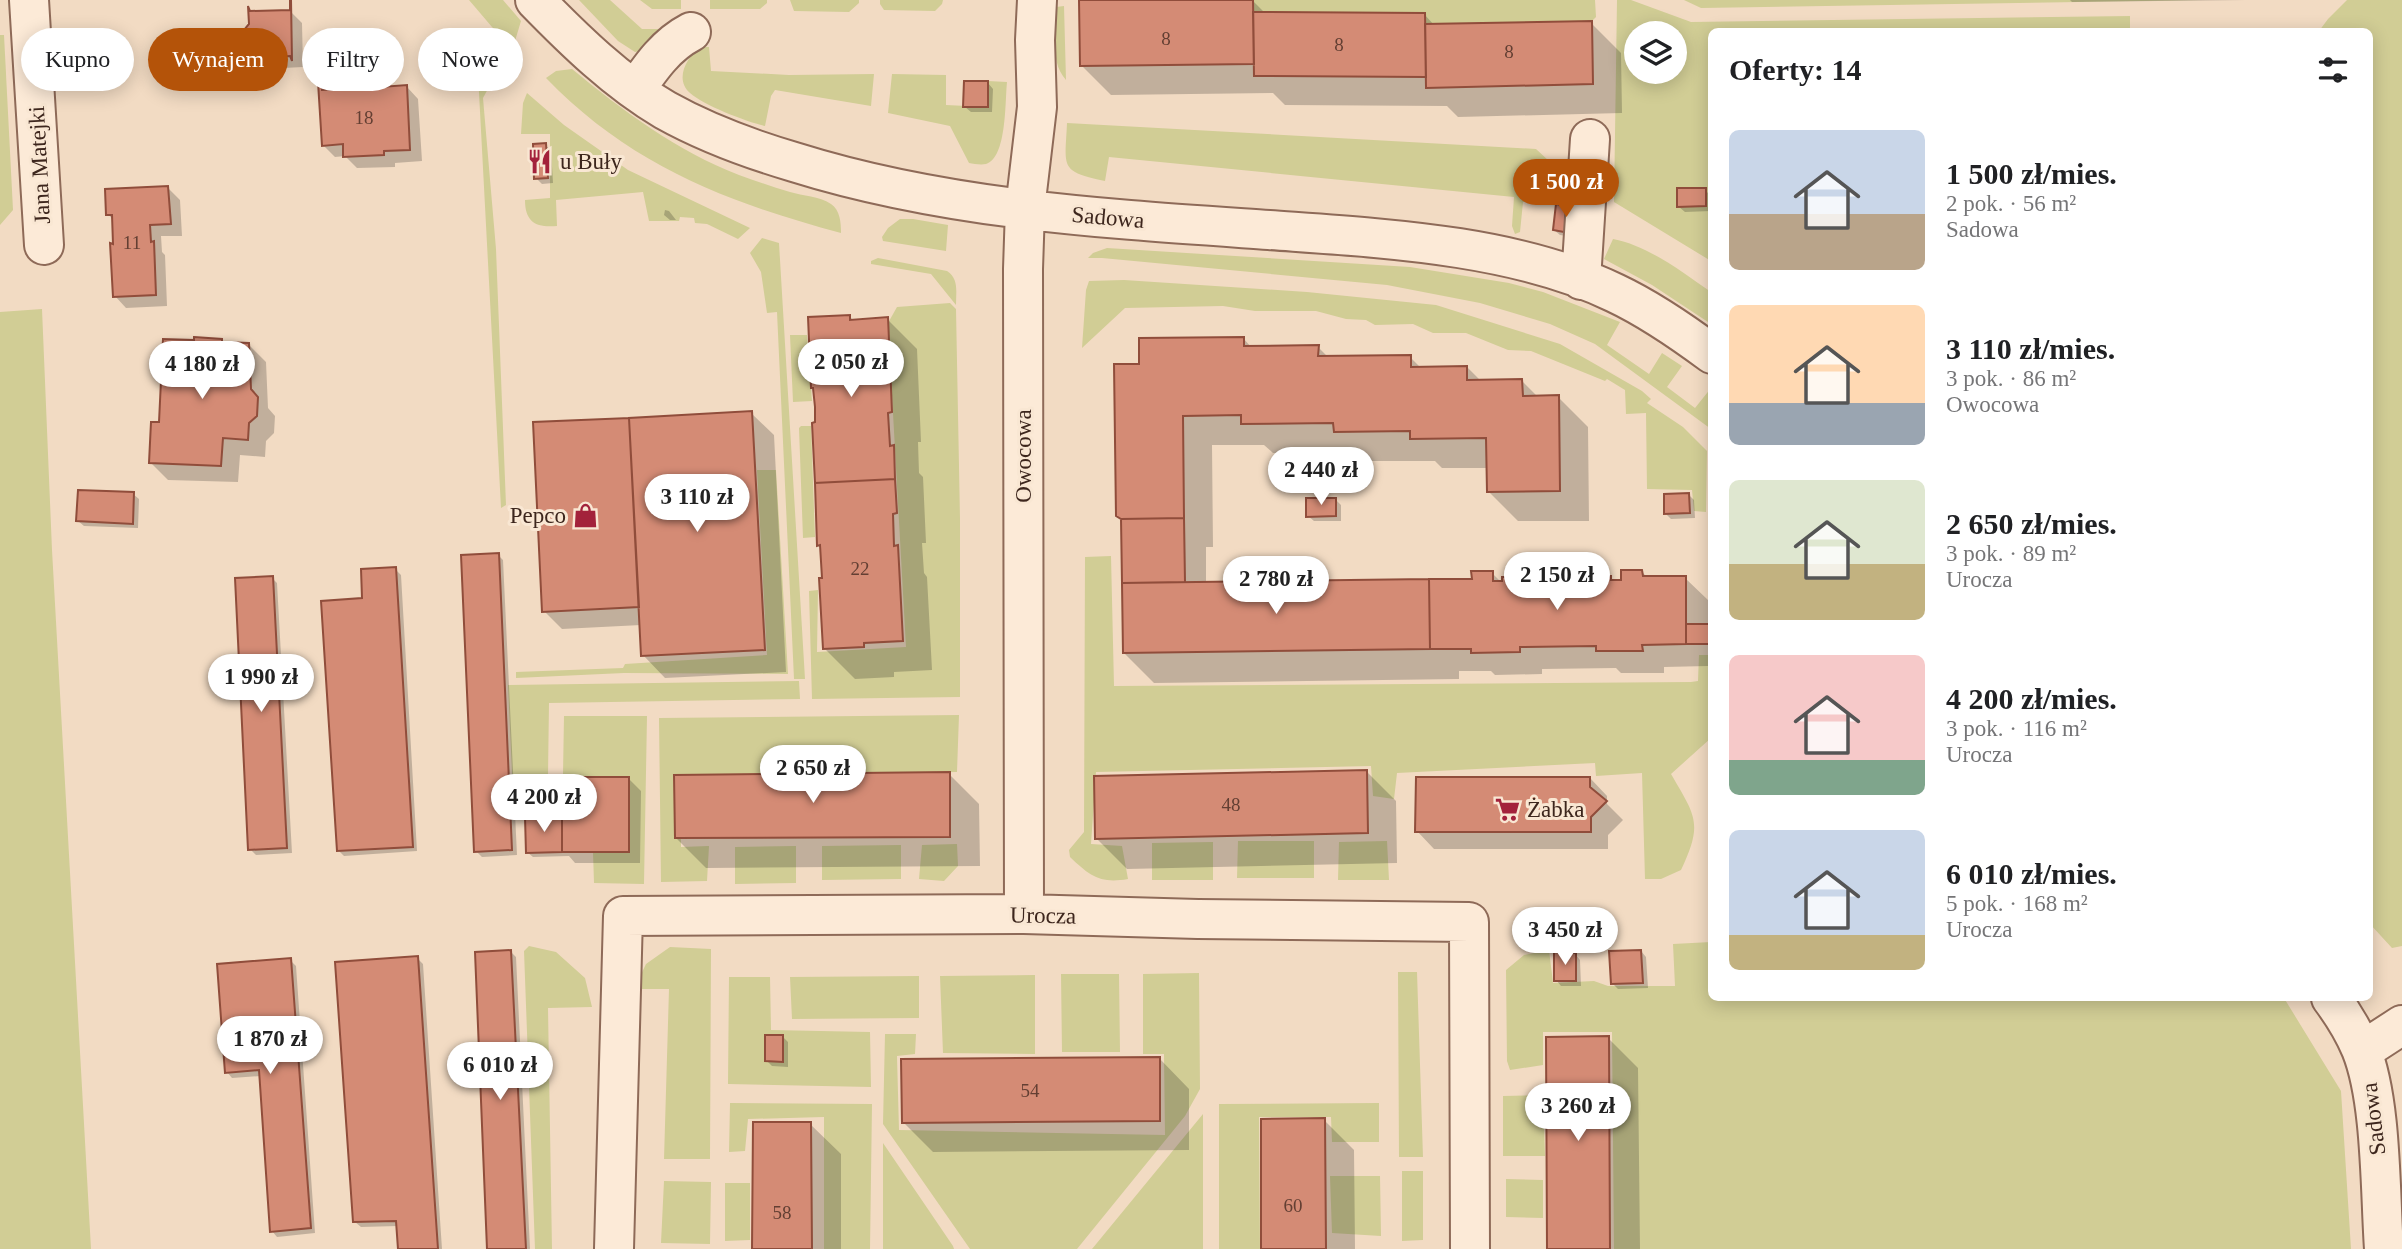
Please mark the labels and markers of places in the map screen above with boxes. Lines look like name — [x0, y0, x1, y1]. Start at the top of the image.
restaurant icon: u Buły — [526, 147, 554, 175]
place label: u Buły — [560, 149, 622, 174]
pin: 1 500 zł — [1494, 160, 1638, 219]
pin: 2 050 zł — [779, 340, 923, 399]
pin: 4 180 zł — [130, 342, 274, 401]
pin: 2 440 zł — [1249, 448, 1393, 507]
pin: 3 110 zł — [625, 475, 769, 534]
shop icon: Pepco — [572, 501, 600, 529]
place label: Pepco — [510, 503, 566, 528]
pin: 2 150 zł — [1485, 552, 1629, 612]
pin: 2 780 zł — [1204, 556, 1348, 616]
pin: 1 990 zł — [189, 654, 333, 714]
pin: 2 650 zł — [741, 746, 885, 805]
pin: 4 200 zł — [472, 774, 616, 834]
supermarket icon: Żabka — [1493, 795, 1521, 823]
place label: Żabka — [1527, 797, 1584, 822]
pin: 3 450 zł — [1493, 908, 1637, 967]
pin: 1 870 zł — [198, 1016, 342, 1076]
pin: 6 010 zł — [428, 1042, 572, 1102]
pin: 3 260 zł — [1506, 1084, 1650, 1143]

